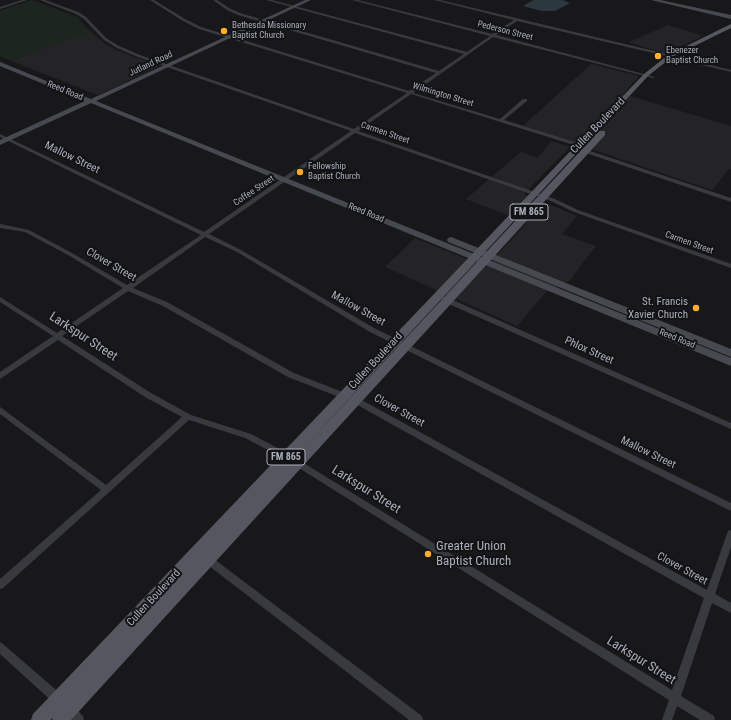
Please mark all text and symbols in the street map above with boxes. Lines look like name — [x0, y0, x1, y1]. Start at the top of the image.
street label: Pederson Street — [476, 19, 534, 43]
place label: Bethesda Missionary Baptist Church — [232, 21, 306, 42]
marker: Bethesda Missionary Baptist Church — [219, 26, 229, 36]
place label: Ebenezer Baptist Church — [666, 46, 718, 67]
street label: Jutland Road — [128, 49, 174, 79]
marker: Ebenezer Baptist Church — [653, 51, 663, 61]
street label: Reed Road — [45, 79, 85, 103]
street label: Wilmington Street — [411, 81, 475, 109]
street label: Cullen Boulevard — [568, 95, 628, 157]
street label: Carmen Street — [359, 120, 411, 146]
street label: Mallow Street — [42, 139, 102, 177]
place label: Fellowship Baptist Church — [308, 162, 360, 183]
marker: Fellowship Baptist Church — [295, 167, 305, 177]
street label: Coffee Street — [232, 173, 276, 209]
street label: Reed Road — [346, 201, 386, 225]
road number: FM 865 — [510, 204, 548, 220]
street label: Carmen Street — [663, 229, 715, 257]
street label: Clover Street — [84, 245, 138, 285]
street label: Mallow Street — [329, 289, 387, 329]
place label: St. Francis Xavier Church — [628, 295, 688, 321]
marker: St. Francis Xavier Church — [691, 303, 701, 313]
street label: Larkspur Street — [46, 309, 120, 365]
street label: Reed Road — [657, 327, 697, 351]
street label: Cullen Boulevard — [346, 330, 406, 392]
street label: Phlox Street — [562, 334, 616, 368]
street label: Clover Street — [371, 392, 427, 430]
street label: Mallow Street — [618, 434, 678, 472]
road number: FM 865 — [267, 449, 305, 465]
street label: Larkspur Street — [329, 463, 403, 517]
place label: Greater Union Baptist Church — [436, 539, 511, 570]
marker: Greater Union Baptist Church — [423, 549, 433, 559]
street label: Clover Street — [654, 550, 710, 588]
street label: Cullen Boulevard — [124, 567, 184, 629]
street label: Larkspur Street — [604, 634, 678, 688]

